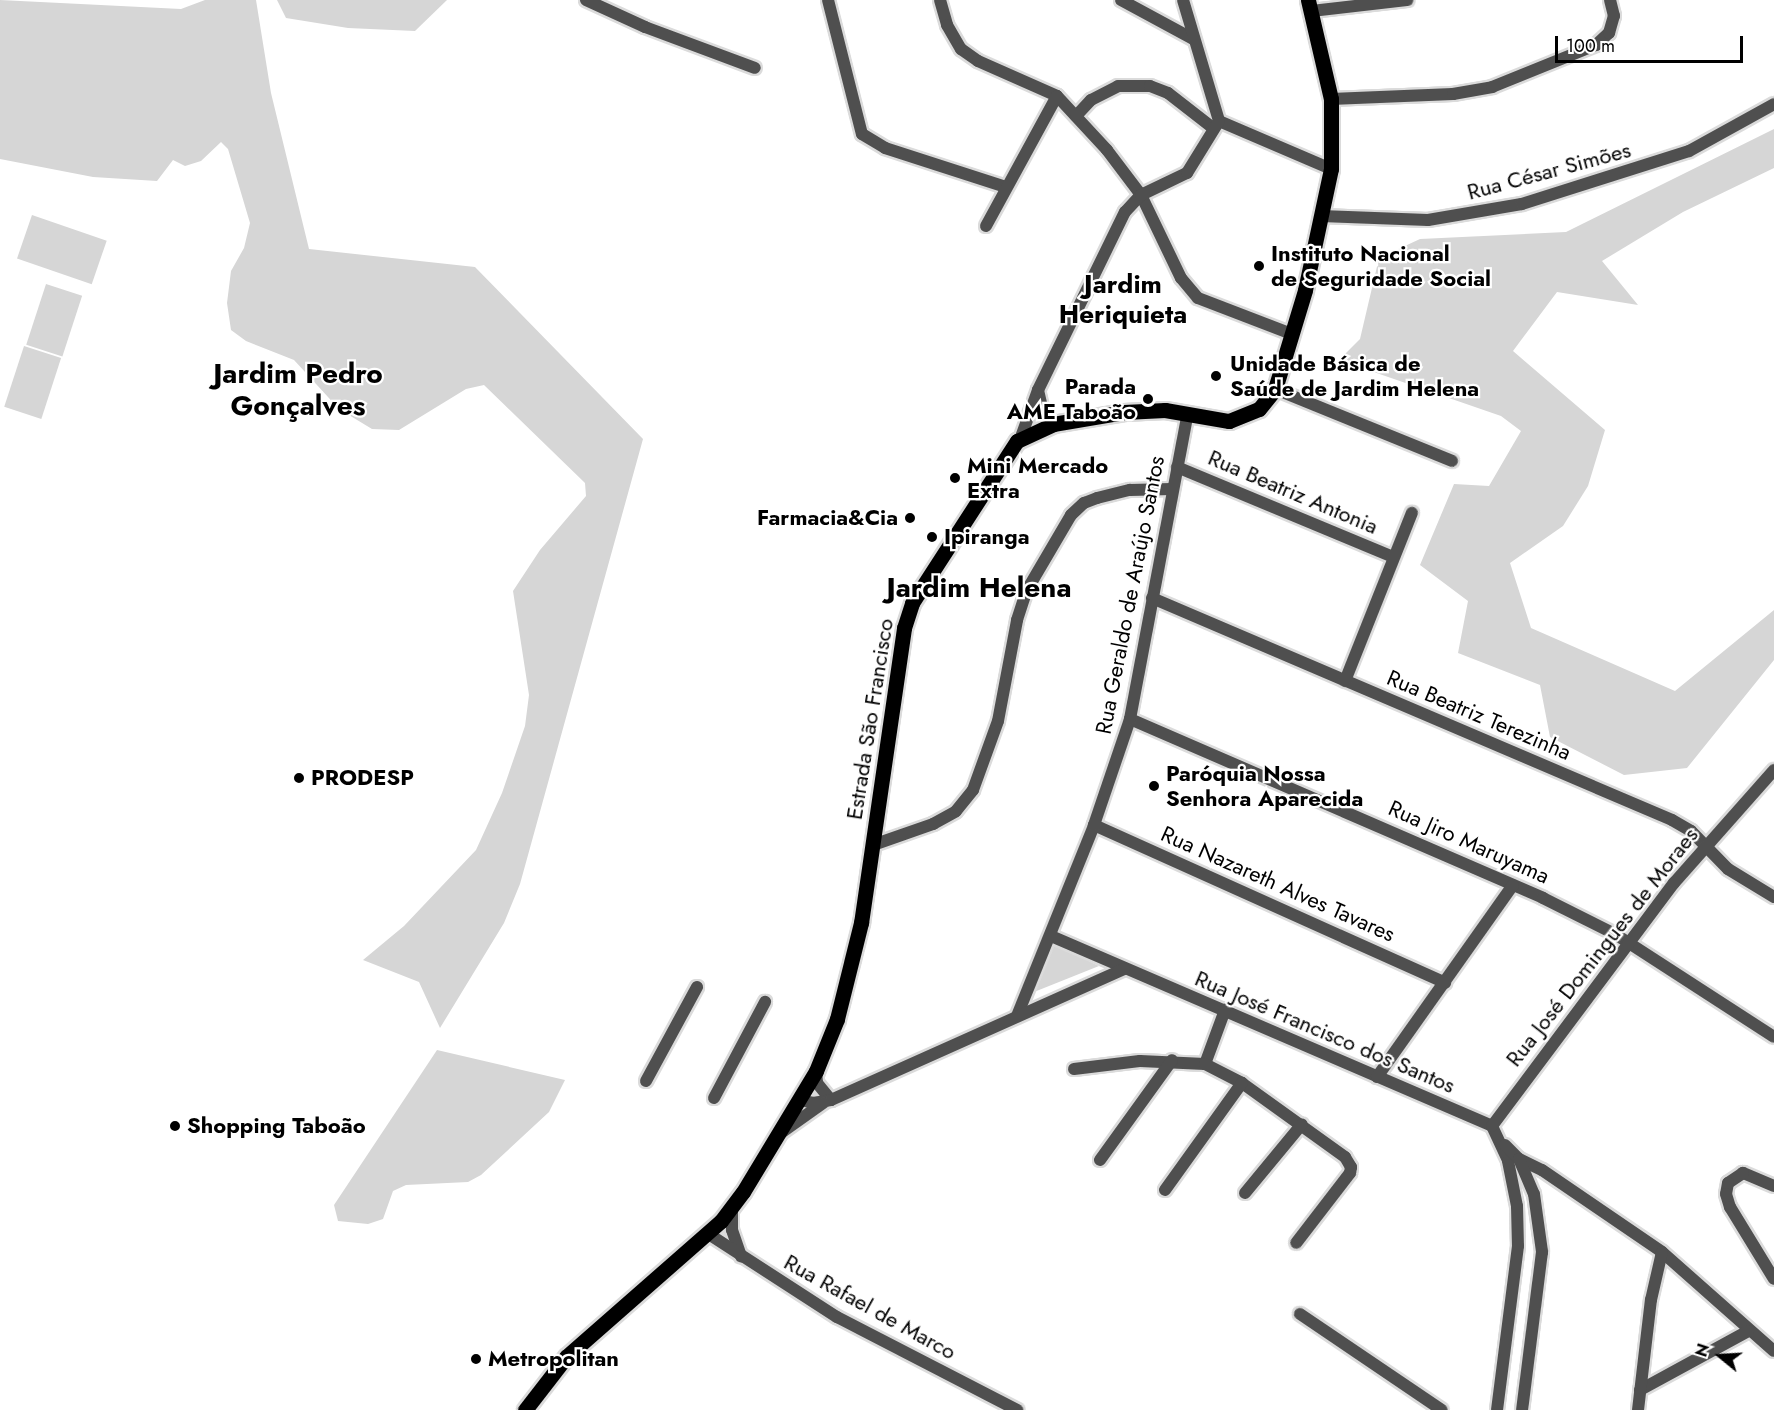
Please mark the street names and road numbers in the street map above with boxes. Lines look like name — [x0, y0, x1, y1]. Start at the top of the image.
street label: Rua César Simões — [1464, 136, 1634, 206]
street label: Rua Beatriz Antonia — [1204, 444, 1382, 540]
street label: Rua Geraldo de Araújo Santos — [1090, 454, 1170, 736]
street label: Estrada São Francisco — [841, 617, 899, 821]
street label: Rua Beatriz Terezinha — [1383, 664, 1575, 766]
street label: Rua Jiro Maruyama — [1384, 795, 1554, 889]
street label: Rua Nazareth Alves Tavares — [1157, 820, 1399, 948]
street label: Rua José Domingues de Moraes — [1500, 822, 1704, 1072]
street label: Rua José Francisco dos Santos — [1191, 965, 1459, 1099]
street label: Rua Rafael de Marco — [779, 1249, 961, 1365]

